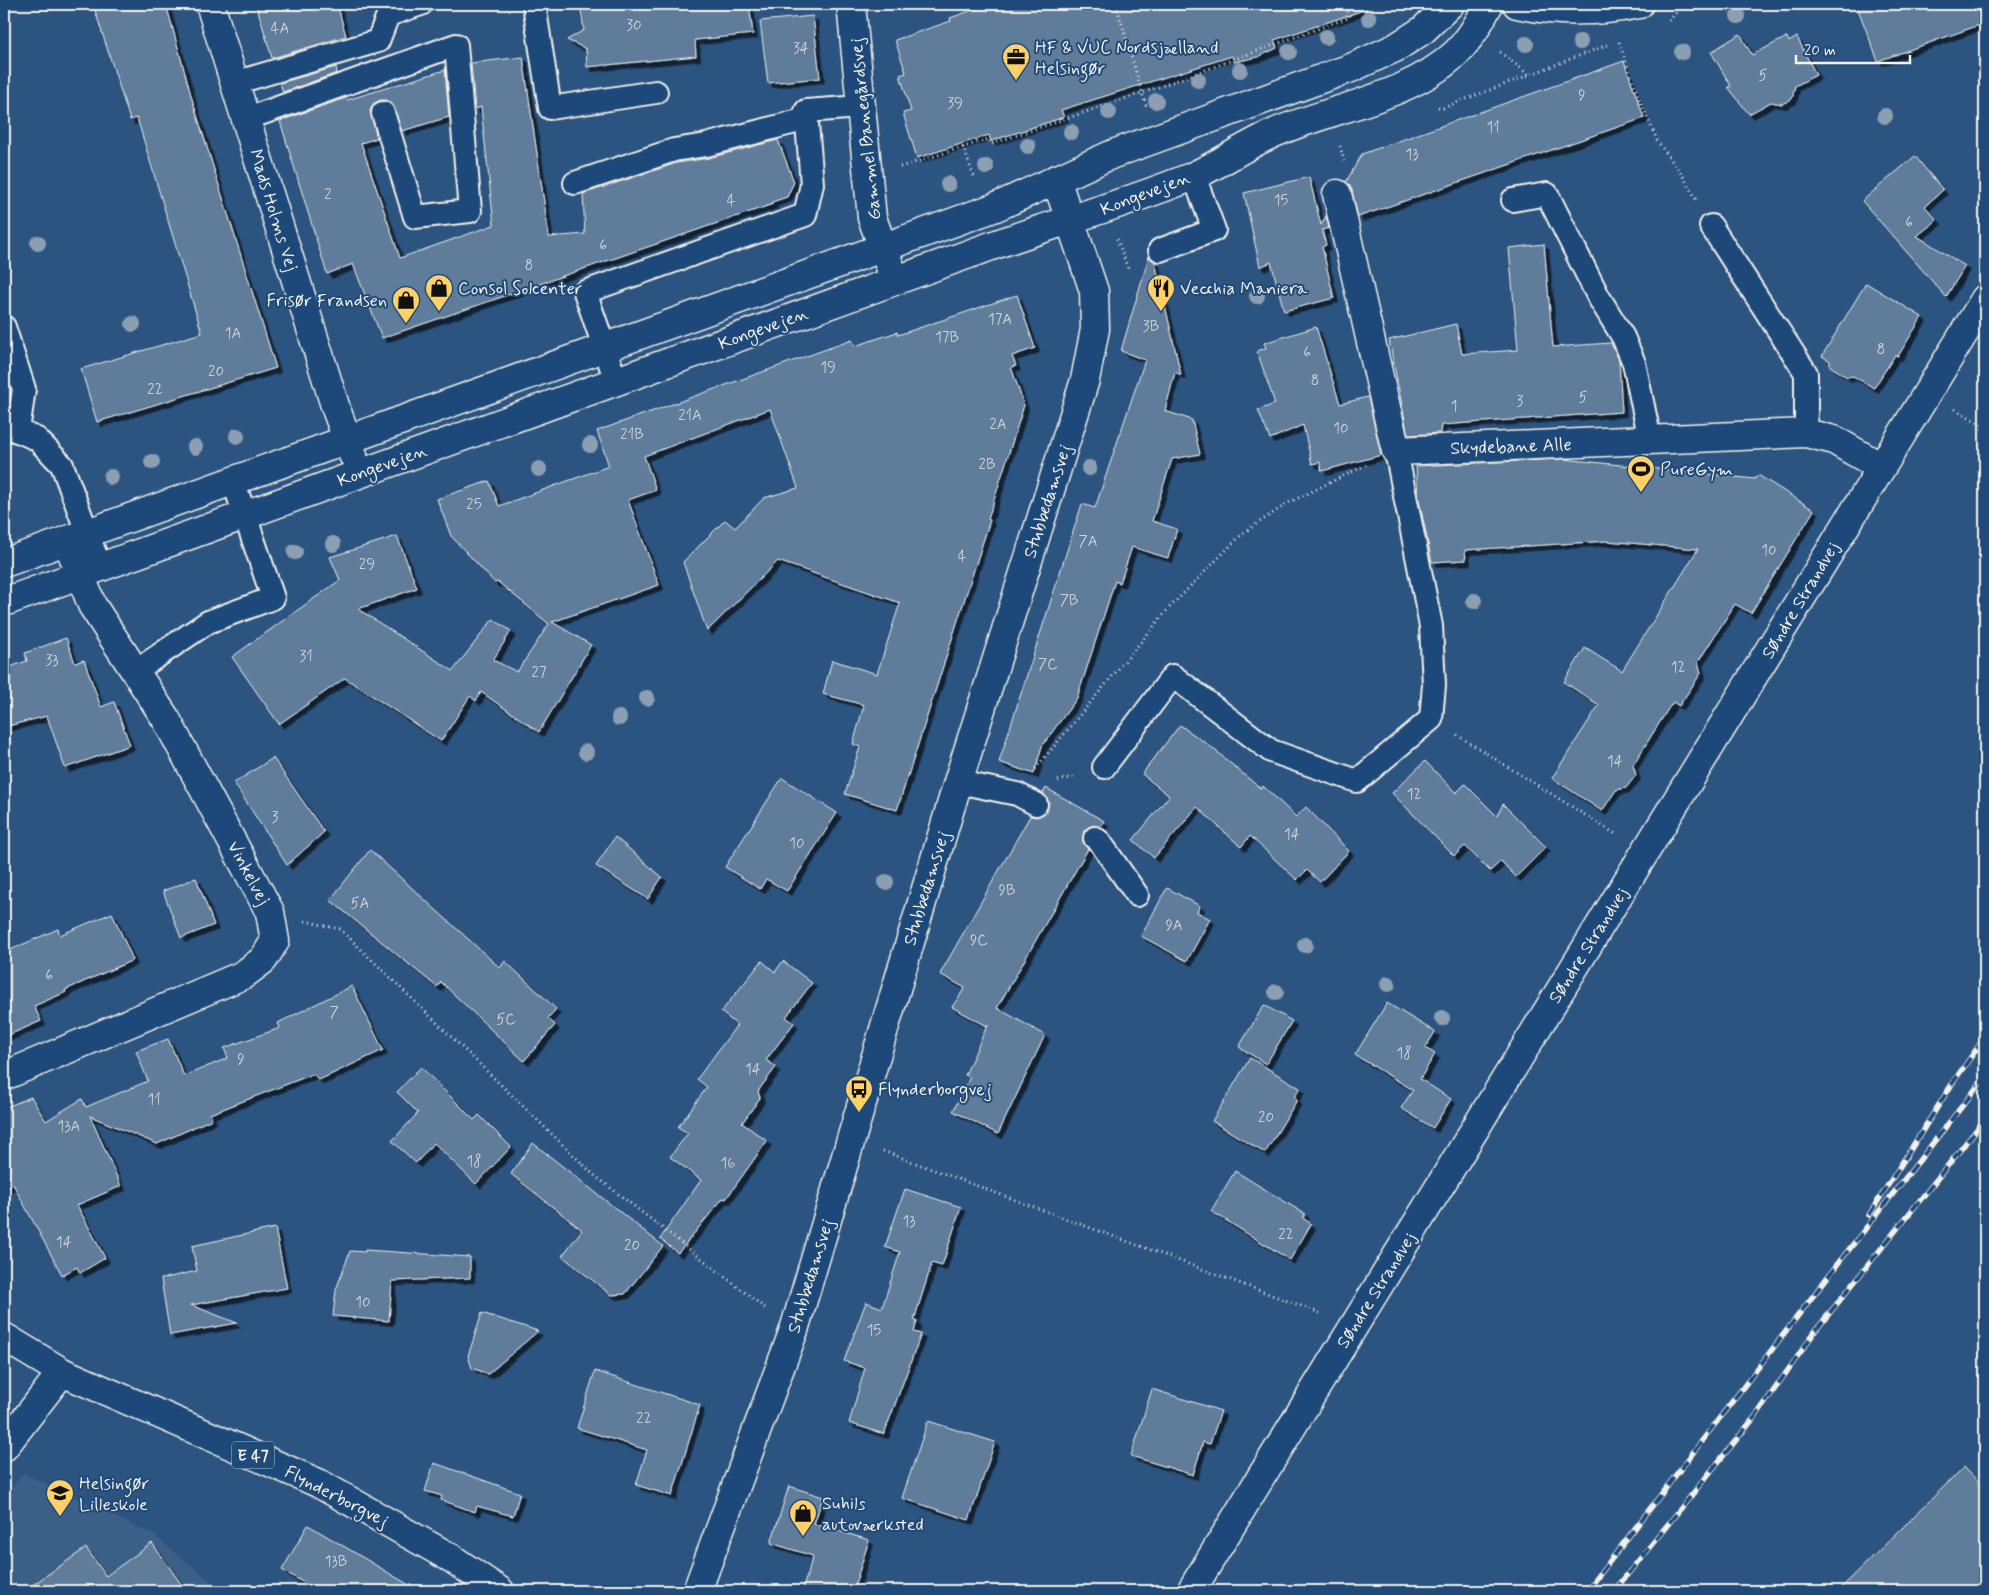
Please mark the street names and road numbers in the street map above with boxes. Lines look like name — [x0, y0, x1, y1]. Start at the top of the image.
street label: Gammel Banegårdsvej — [844, 37, 888, 221]
street label: Mads Holms Vej — [243, 146, 303, 274]
street label: Kongevejen — [1097, 166, 1194, 223]
street label: Kongevejen — [715, 302, 812, 357]
street label: Skydebane Alle — [1450, 433, 1572, 461]
street label: Kongevejen — [334, 439, 431, 494]
street label: Stubbedamsvej — [1018, 441, 1078, 561]
street label: Søndre Strandvej — [1756, 537, 1845, 664]
street label: Stubbedamsvej — [898, 828, 956, 949]
street label: Vinkelvej — [221, 837, 275, 910]
street label: Søndre Strandvej — [1543, 883, 1634, 1008]
street label: Stubbedamsvej — [782, 1216, 840, 1337]
street label: Søndre Strandvej — [1331, 1228, 1422, 1353]
road number: E 47 — [232, 1442, 274, 1468]
street label: Flynderborgvej — [280, 1460, 393, 1534]

